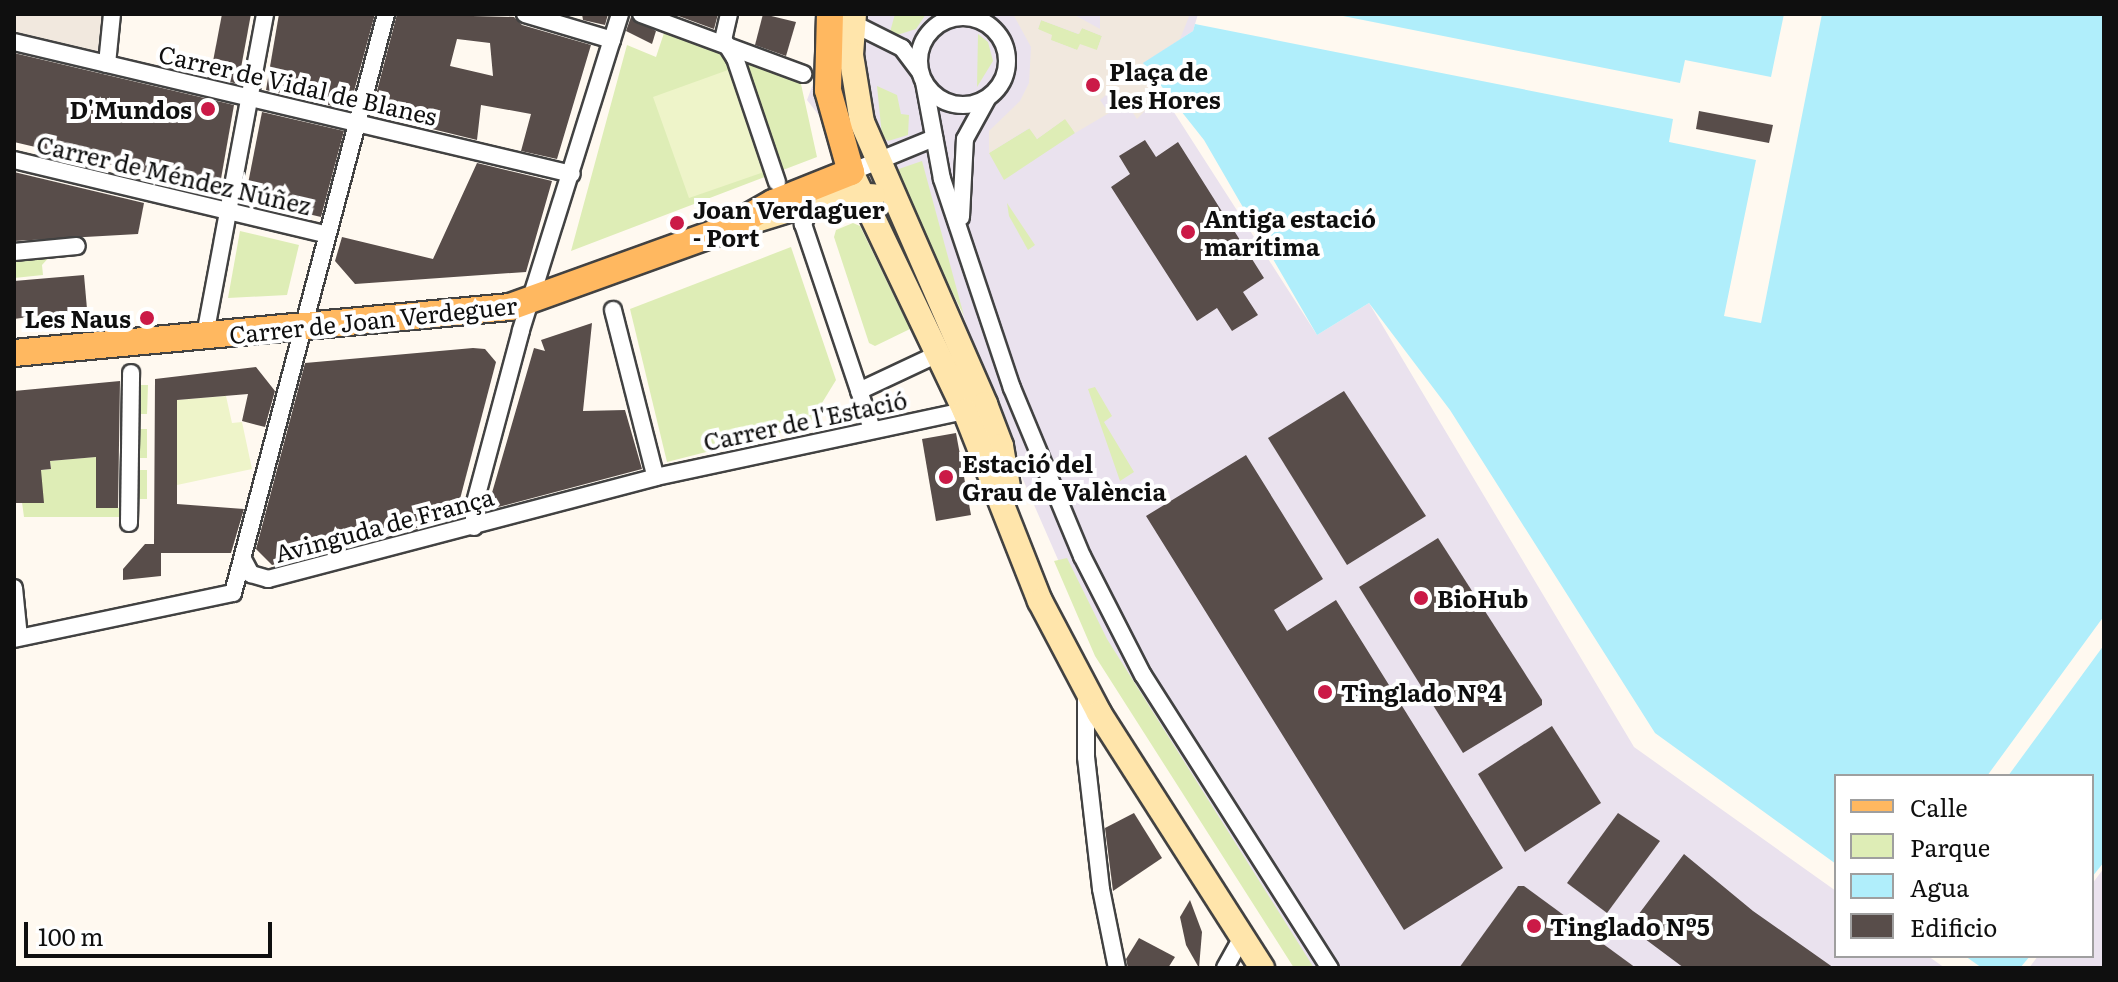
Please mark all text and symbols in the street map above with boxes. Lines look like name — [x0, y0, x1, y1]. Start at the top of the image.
street label: Carrer de Vidal de Blanes — [156, 38, 440, 130]
place label: Plaça de les Hores — [1109, 57, 1221, 113]
marker: Plaça de les Hores — [1084, 76, 1102, 94]
place label: D'Mundos — [69, 95, 192, 123]
marker: D'Mundos — [199, 100, 217, 118]
street label: Carrer de Méndez Núñez — [34, 128, 314, 220]
place label: Joan Verdaguer - Port — [693, 195, 885, 251]
place label: Antiga estació marítima — [1204, 204, 1376, 260]
marker: Joan Verdaguer - Port — [668, 214, 686, 232]
marker: Antiga estació marítima — [1179, 223, 1197, 241]
street label: Carrer de Joan Verdeguer — [228, 290, 518, 348]
place label: Les Naus — [24, 304, 131, 332]
marker: Les Naus — [138, 309, 156, 327]
street label: Carrer de l'Estació — [700, 384, 910, 456]
place label: Estació del Grau de València — [962, 449, 1166, 505]
marker: Estació del Grau de València — [937, 468, 955, 486]
street label: Avinguda de França — [271, 481, 497, 567]
place label: BioHub — [1437, 584, 1528, 612]
marker: BioHub — [1412, 589, 1430, 607]
place label: Tinglado Nº4 — [1341, 678, 1502, 706]
marker: Tinglado Nº4 — [1316, 683, 1334, 701]
legend — [1834, 774, 2094, 958]
text: Calle — [1910, 789, 1968, 824]
text: Parque — [1910, 829, 1990, 864]
text: Agua — [1910, 869, 1969, 904]
scale bar — [28, 906, 276, 956]
text: Edificio — [1910, 909, 1997, 944]
place label: Tinglado Nº5 — [1550, 912, 1710, 940]
marker: Tinglado Nº5 — [1525, 917, 1543, 935]
text: 100 m — [38, 918, 104, 953]

